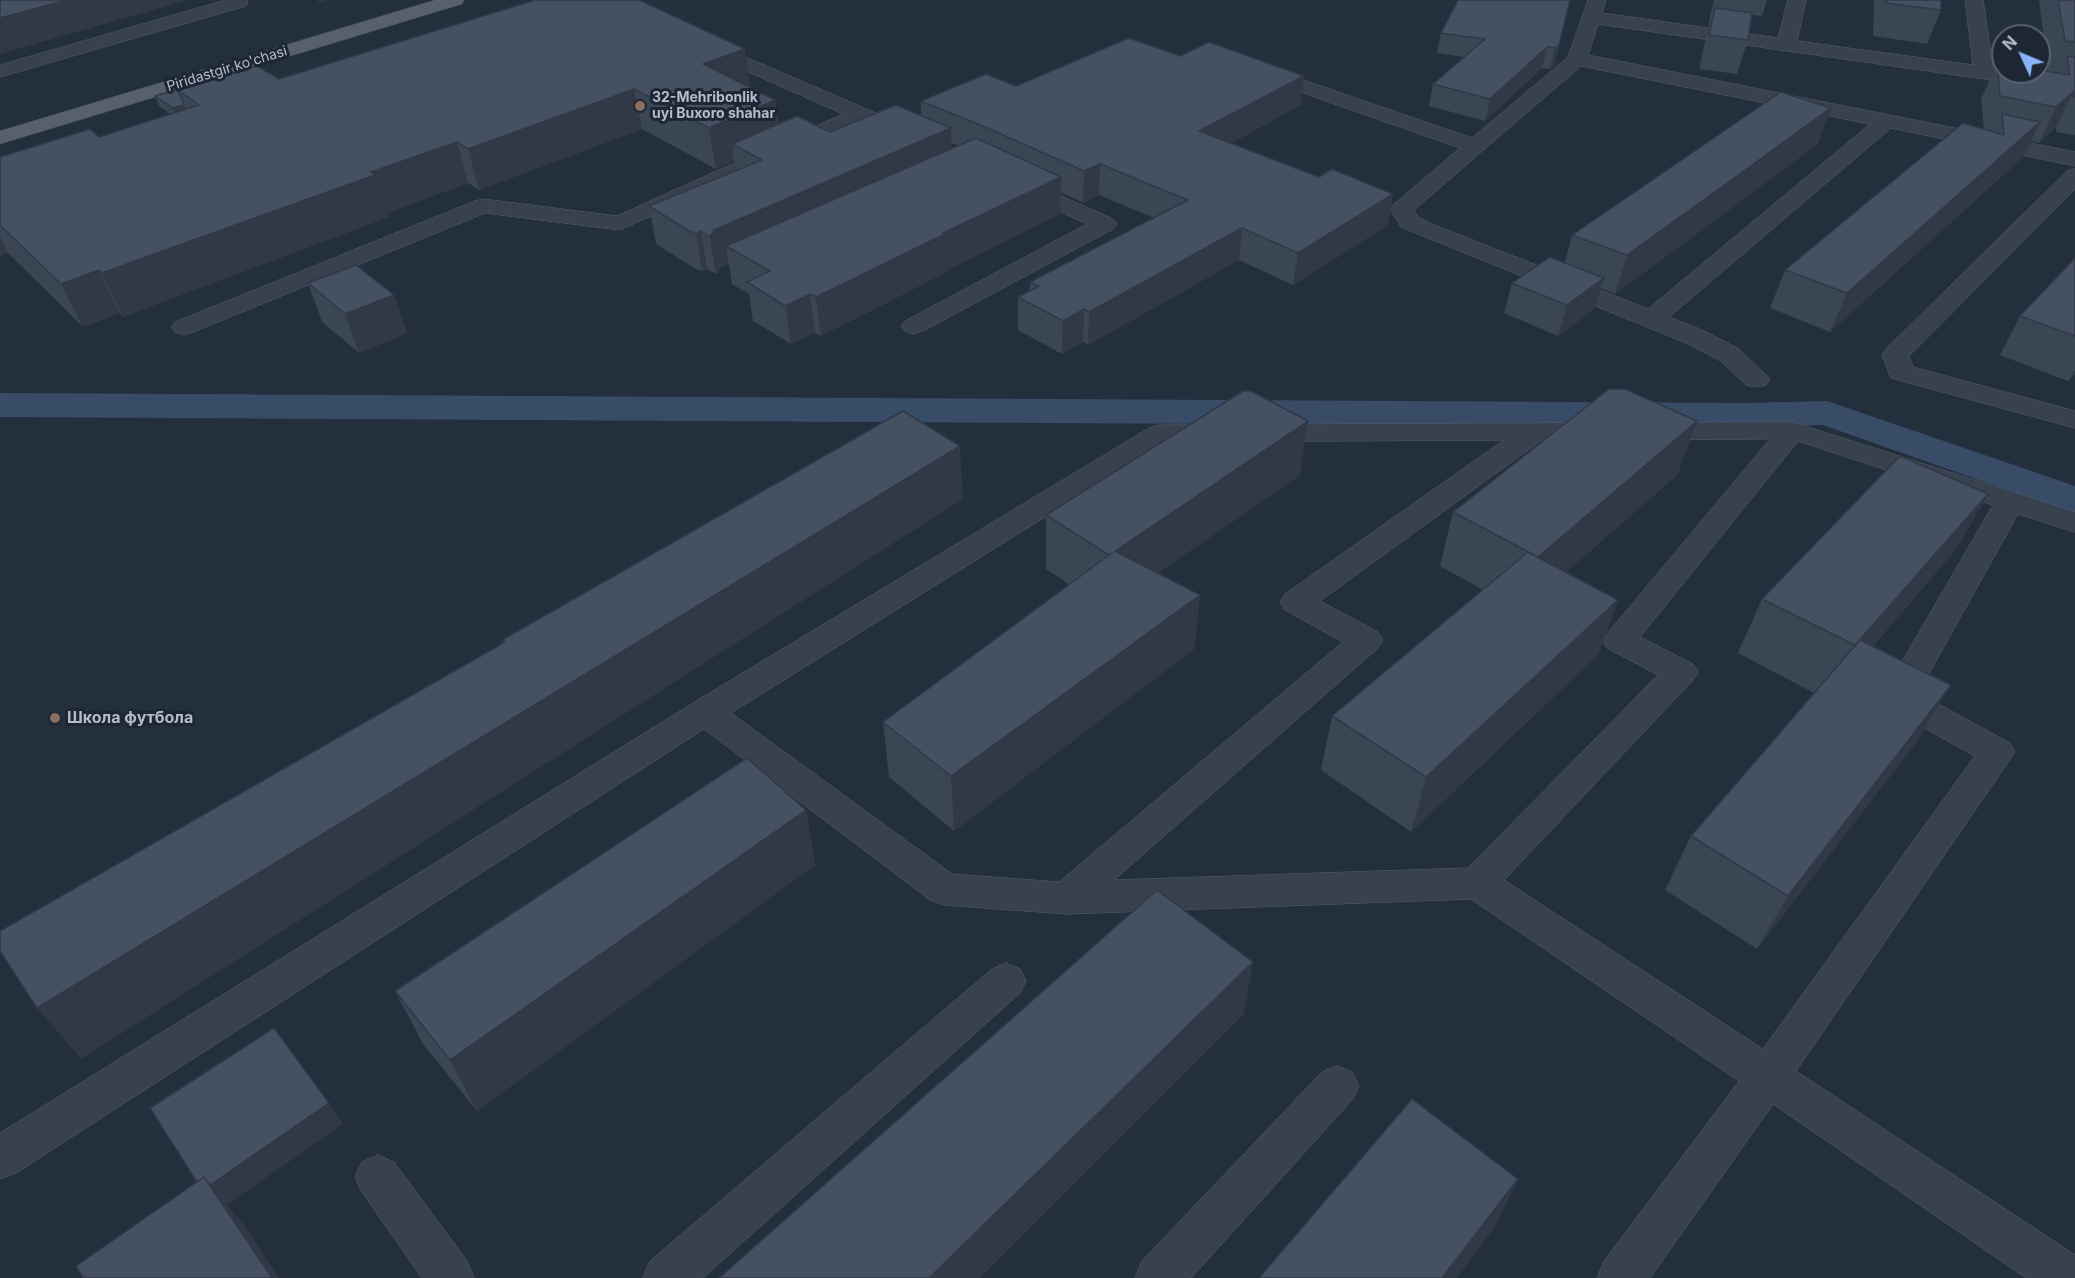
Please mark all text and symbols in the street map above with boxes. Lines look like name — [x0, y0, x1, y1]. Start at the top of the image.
north arrow — [1991, 24, 2051, 84]
text: N — [1998, 32, 2021, 54]
street label: Piridastgir ko'chasi — [165, 43, 289, 95]
place label: 32-Mehribonlik uyi Buxoro shahar — [652, 90, 775, 122]
marker: 32-Mehribonlik uyi Buxoro shahar — [633, 99, 647, 113]
place label: Школа футбола — [67, 708, 193, 728]
marker: Школа футбола — [48, 711, 62, 725]

